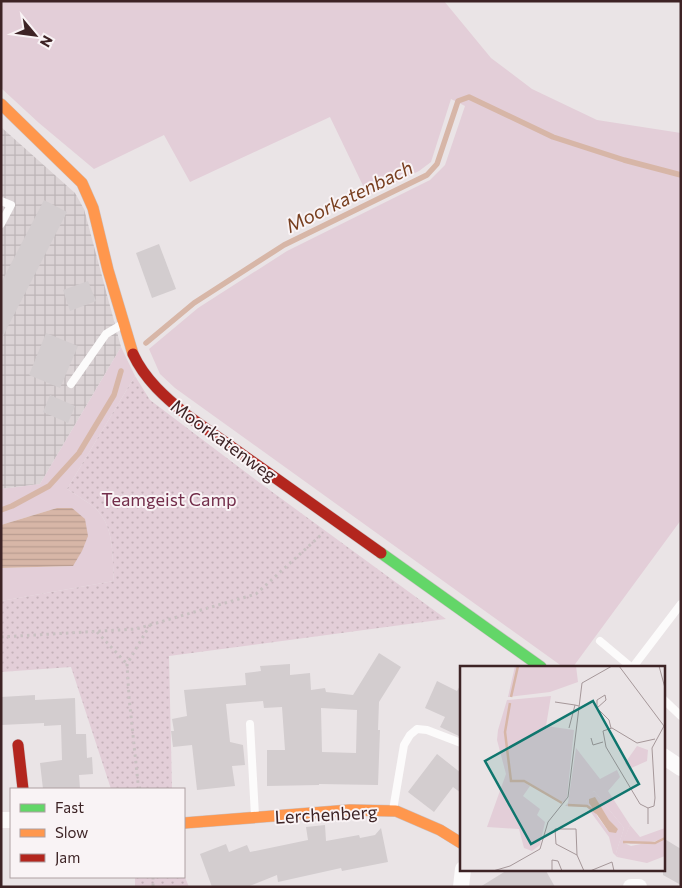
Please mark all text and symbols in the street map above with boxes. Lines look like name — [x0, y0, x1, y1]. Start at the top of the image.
north arrow — [10, 10, 60, 60]
text: N — [37, 33, 57, 50]
water label: Moorkatenbach — [282, 155, 416, 237]
street label: Moorkatenweg — [167, 394, 281, 486]
park label: Teamgeist Camp — [101, 488, 237, 510]
inset map — [460, 666, 664, 870]
legend — [10, 788, 185, 878]
text: Fast — [55, 798, 84, 816]
street label: Lerchenberg — [274, 800, 378, 828]
text: Slow — [55, 823, 88, 841]
text: Jam — [55, 848, 80, 866]

